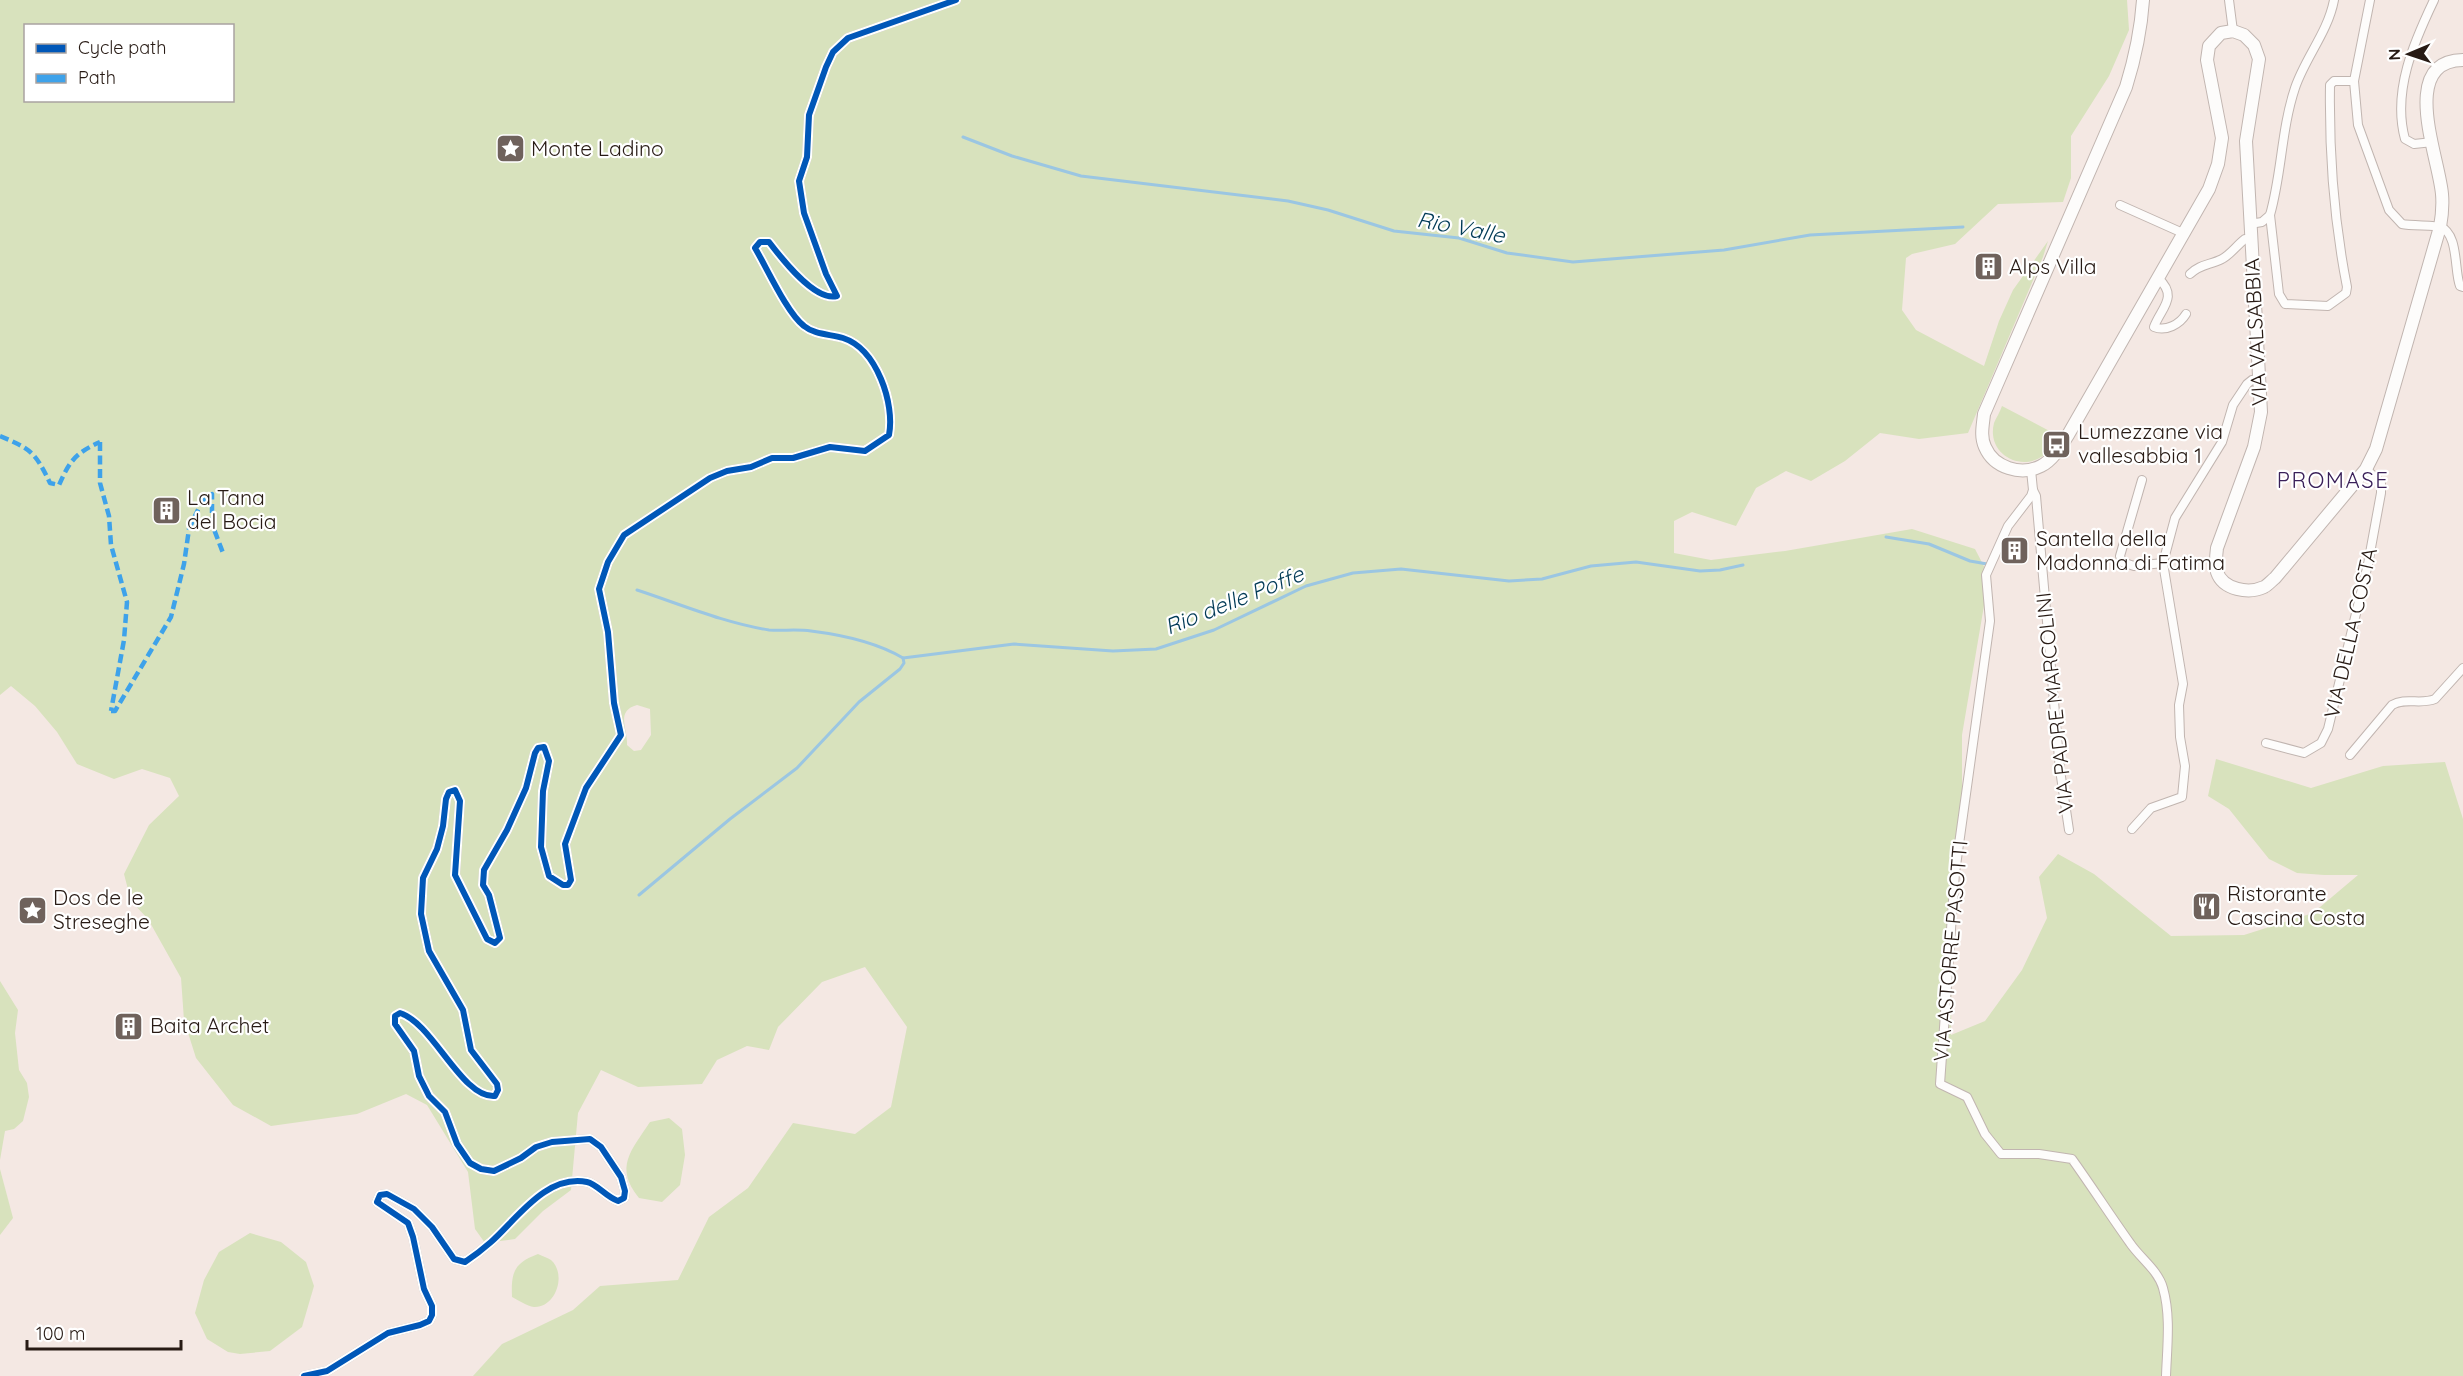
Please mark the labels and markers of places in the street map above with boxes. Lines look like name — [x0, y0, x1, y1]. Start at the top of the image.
place icon: Monte Ladino — [494, 133, 526, 165]
place label: Monte Ladino — [531, 135, 664, 161]
building icon: Alps Villa — [1972, 251, 2004, 283]
place label: Alps Villa — [2009, 253, 2097, 279]
place label: Lumezzane via vallesabbia 1 — [2078, 418, 2223, 468]
bus stop icon: Lumezzane via vallesabbia 1 — [2041, 428, 2073, 460]
place label: La Tana del Bocia — [187, 484, 277, 534]
building icon: La Tana del Bocia — [150, 494, 182, 526]
place label: Santella della Madonna di Fatima — [2036, 525, 2225, 575]
building icon: Santella della Madonna di Fatima — [1999, 535, 2031, 567]
place label: Ristorante Cascina Costa — [2227, 880, 2365, 930]
place label: Dos de le Streseghe — [53, 884, 150, 934]
restaurant icon: Ristorante Cascina Costa — [2190, 890, 2222, 922]
place icon: Dos de le Streseghe — [16, 894, 48, 926]
building icon: Baita Archet — [113, 1010, 145, 1042]
place label: Baita Archet — [150, 1012, 269, 1038]

